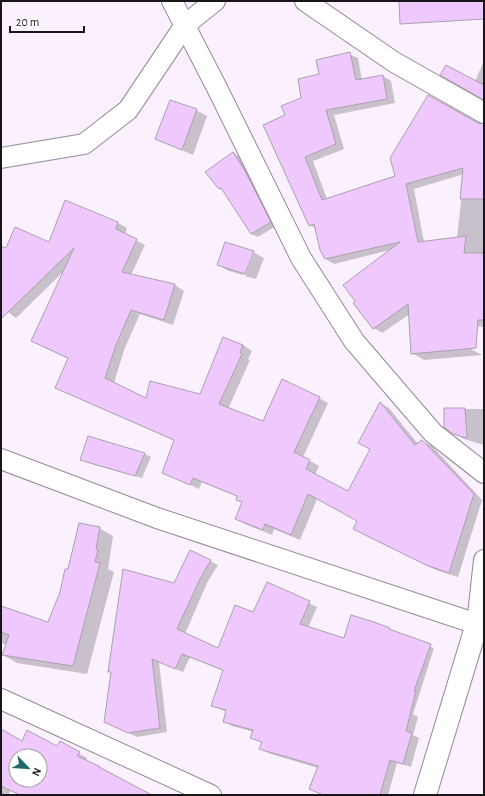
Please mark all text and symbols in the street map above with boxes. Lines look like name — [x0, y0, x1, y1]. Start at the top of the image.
scale bar — [10, 8, 84, 34]
text: 20 m — [16, 16, 39, 28]
north arrow — [8, 748, 48, 788]
text: N — [30, 766, 43, 778]

